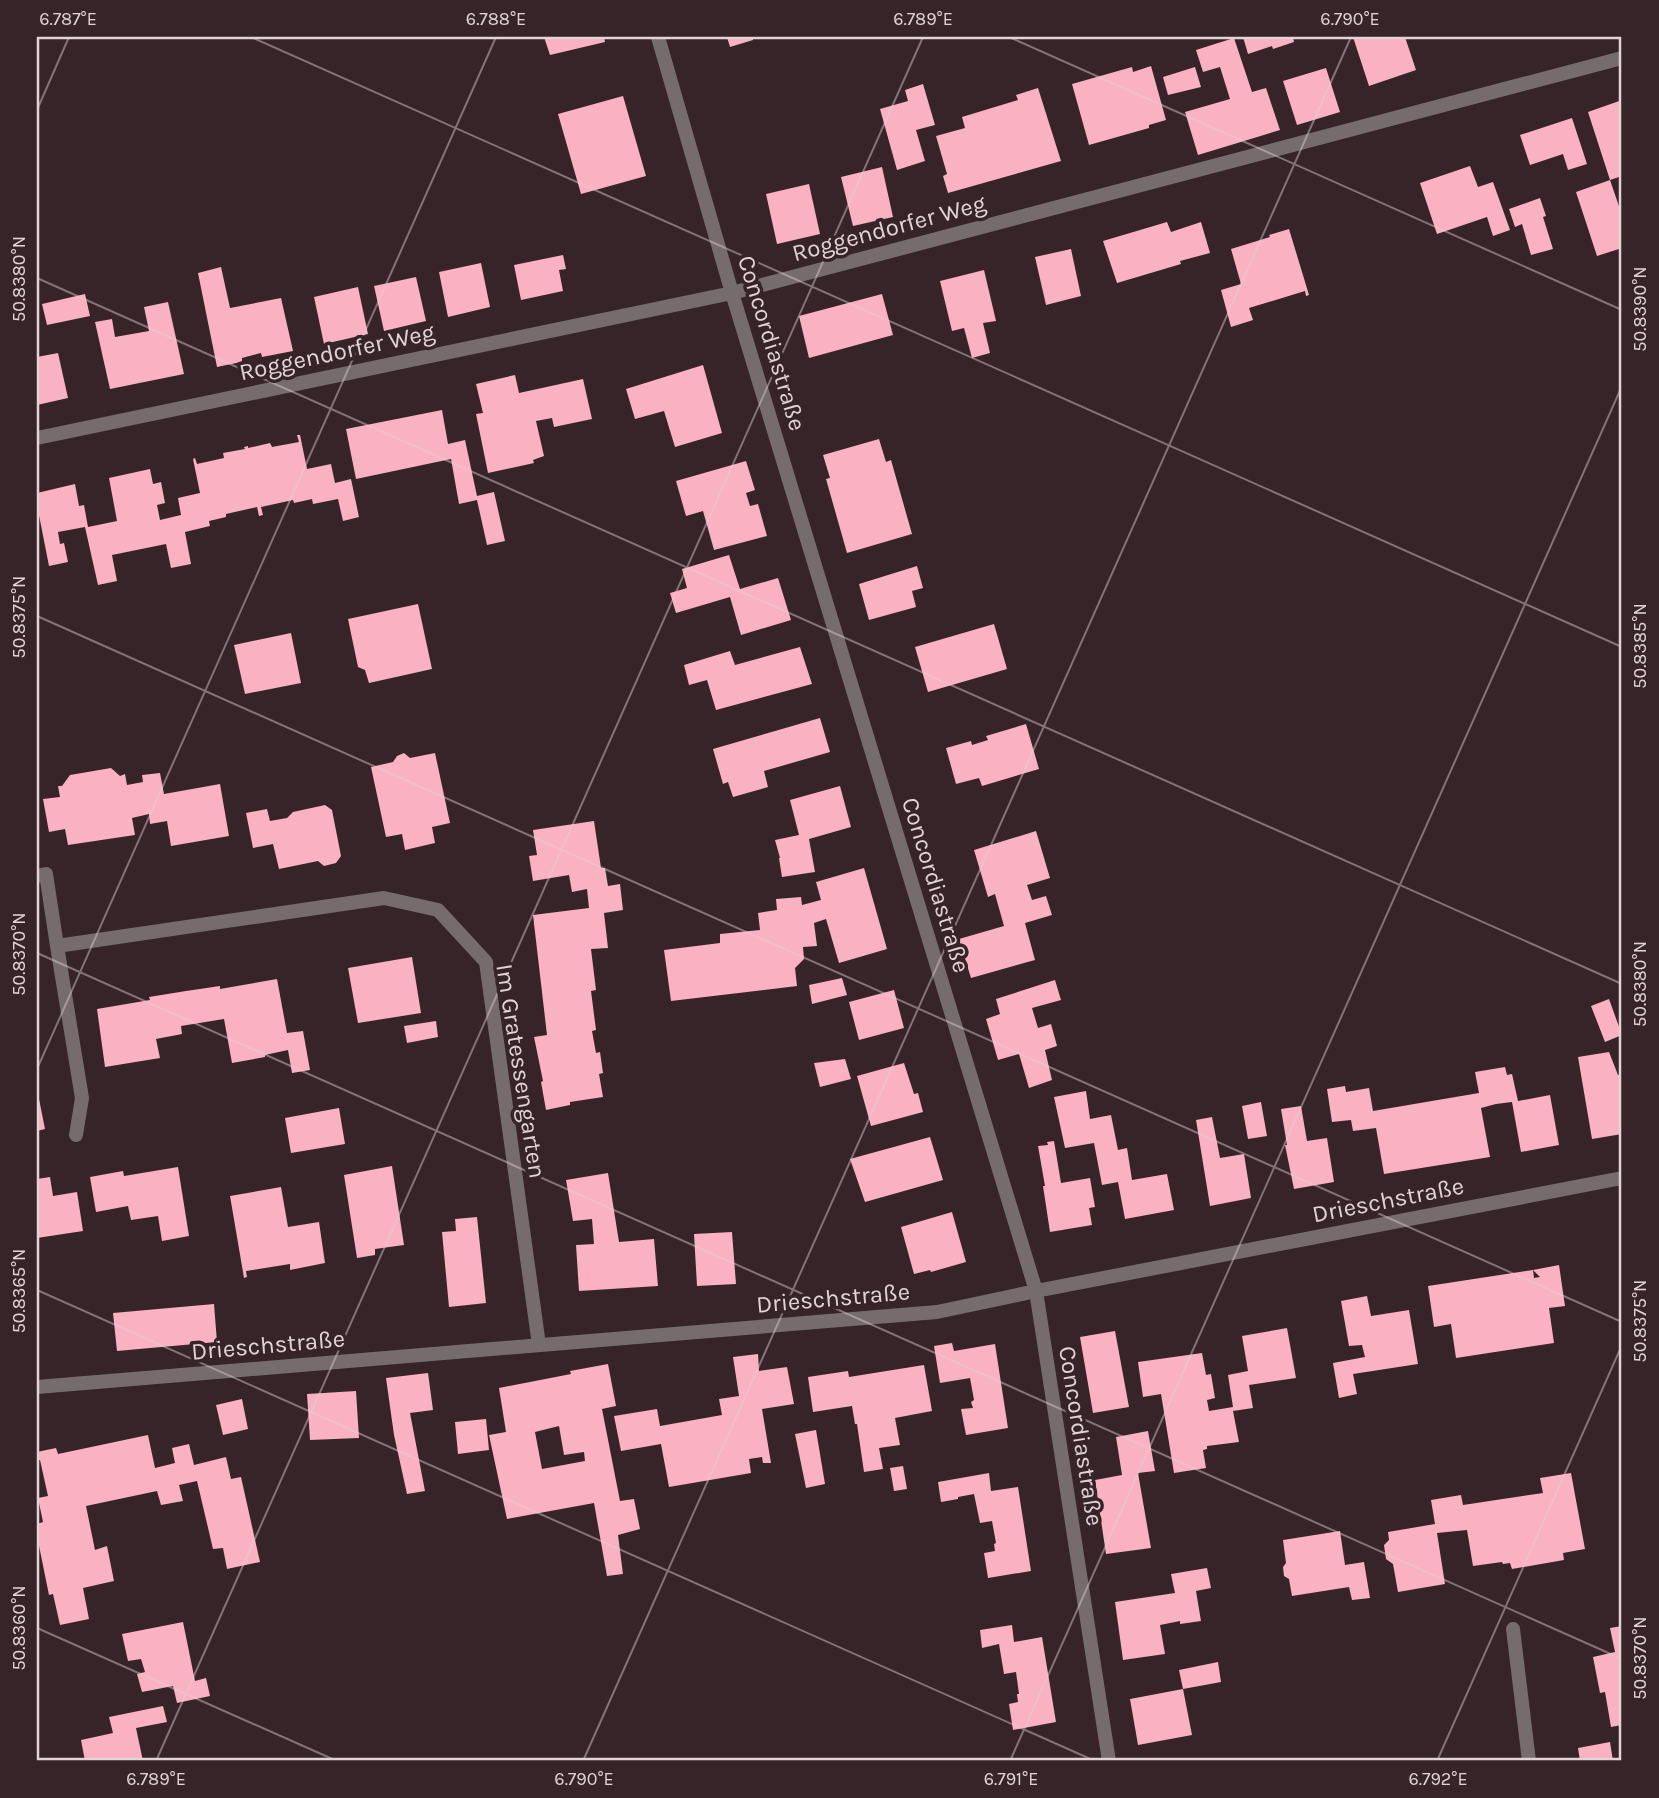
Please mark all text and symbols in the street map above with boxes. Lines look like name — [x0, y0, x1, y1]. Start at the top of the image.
text: 6.787°E — [39, 8, 97, 30]
text: 6.788°E — [466, 8, 526, 30]
text: 6.789°E — [893, 8, 953, 30]
text: 6.790°E — [1320, 8, 1380, 30]
street label: Roggendorfer Weg — [789, 189, 989, 267]
text: 50.8380°N — [8, 236, 30, 322]
street label: Concordiastraße — [732, 252, 812, 434]
text: 50.8390°N — [1629, 266, 1651, 352]
street label: Roggendorfer Weg — [237, 318, 438, 386]
text: 50.8375°N — [8, 576, 30, 658]
text: 50.8385°N — [1629, 603, 1651, 689]
street label: Concordiastraße — [896, 794, 976, 976]
text: 50.8370°N — [8, 912, 30, 996]
text: 50.8380°N — [1629, 941, 1651, 1027]
street label: Im Gratessengarten — [490, 962, 552, 1180]
street label: Drieschstraße — [1310, 1172, 1466, 1228]
text: 50.8365°N — [8, 1249, 30, 1333]
street label: Drieschstraße — [755, 1277, 911, 1319]
text: 50.8375°N — [1629, 1280, 1651, 1362]
street label: Drieschstraße — [190, 1324, 346, 1366]
street label: Concordiastraße — [1053, 1344, 1109, 1528]
text: 50.8360°N — [8, 1585, 30, 1671]
text: 50.8370°N — [1629, 1616, 1651, 1700]
text: 6.789°E — [126, 1768, 186, 1790]
text: 6.790°E — [554, 1768, 614, 1790]
text: 6.791°E — [984, 1768, 1038, 1790]
text: 6.792°E — [1408, 1768, 1468, 1790]

